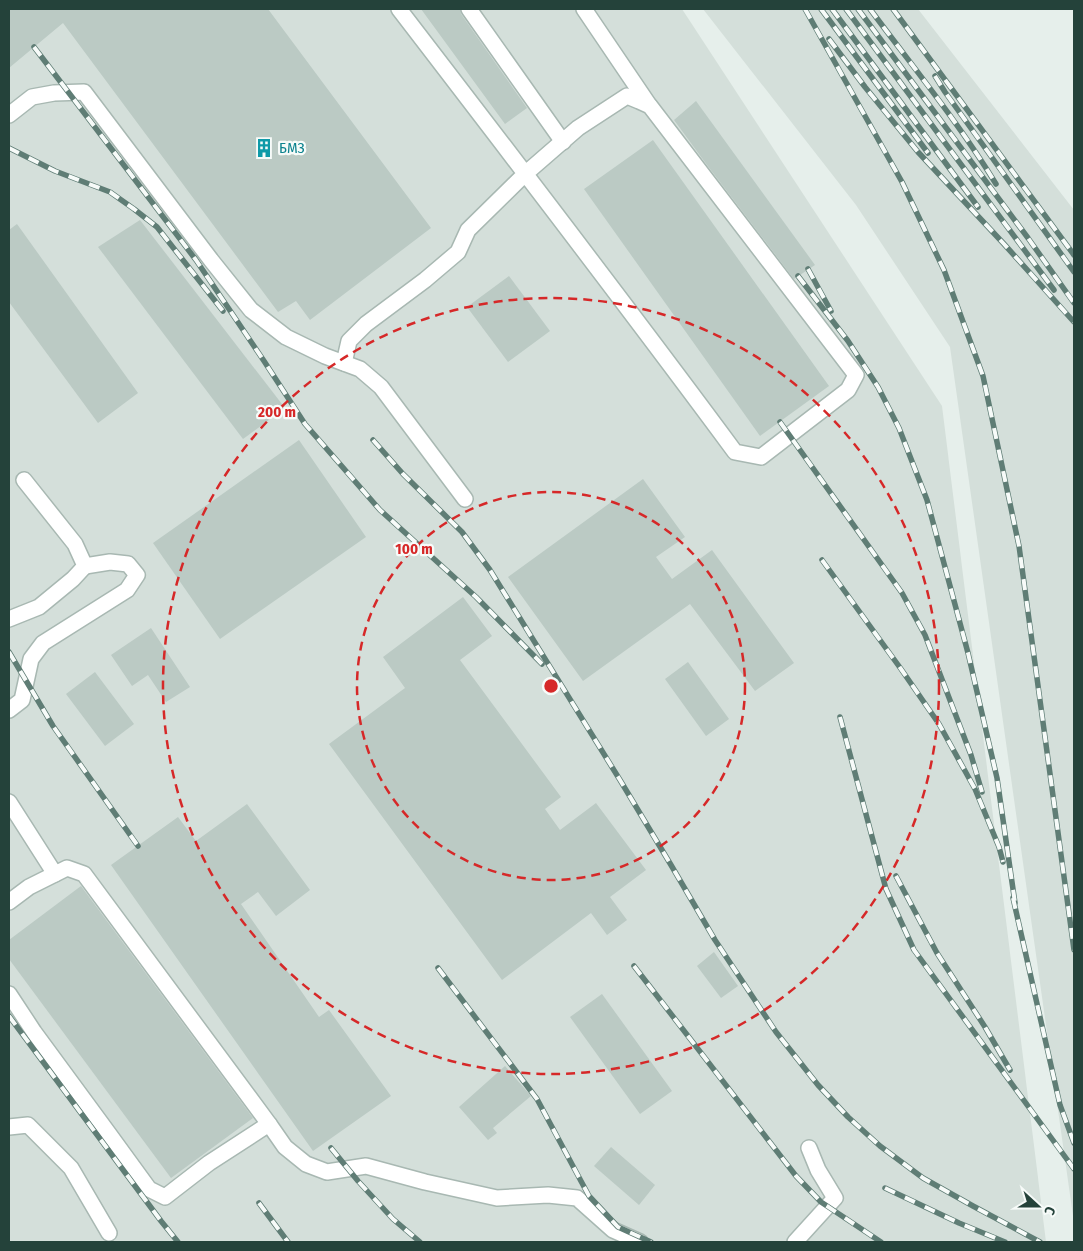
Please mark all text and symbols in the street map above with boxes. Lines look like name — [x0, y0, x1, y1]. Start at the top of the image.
building icon: БМЗ — [253, 137, 275, 159]
place label: БМЗ — [279, 139, 305, 157]
text: 200 m — [257, 403, 296, 421]
text: 100 m — [395, 540, 433, 558]
centre of rings — [542, 677, 560, 695]
north arrow — [1013, 1181, 1063, 1231]
text: С — [1040, 1204, 1059, 1218]

